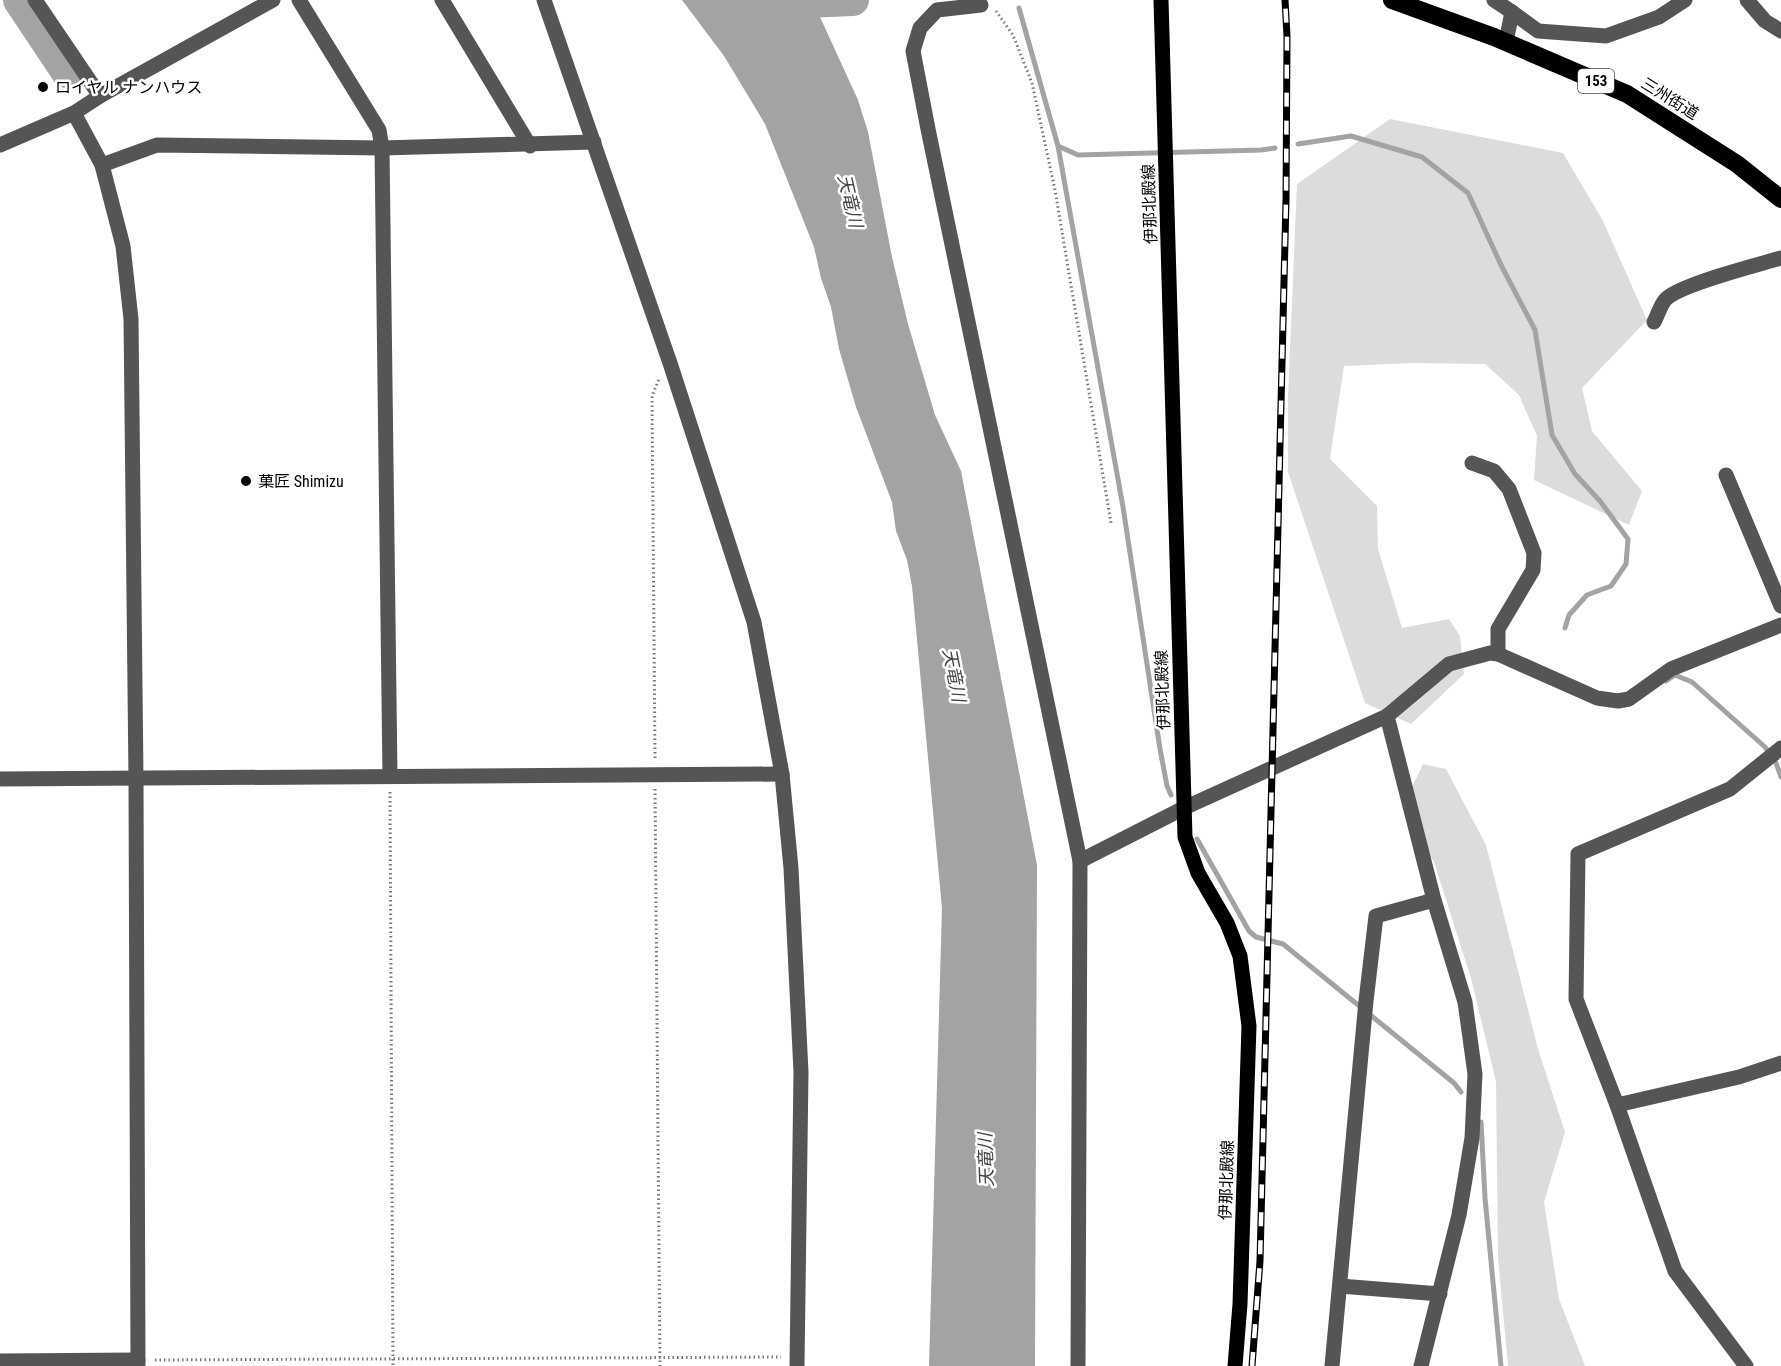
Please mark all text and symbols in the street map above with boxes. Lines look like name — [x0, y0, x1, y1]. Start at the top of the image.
road number: 153 — [1578, 69, 1614, 93]
street label: 三州街道 — [1638, 73, 1702, 123]
place label: ロイヤル ナンハウス — [55, 78, 202, 97]
marker: ロイヤル ナンハウス — [36, 80, 50, 94]
street label: 伊那北殿線 — [1139, 164, 1160, 244]
water label: 天竜川 — [834, 172, 867, 232]
place label: 菓匠 Shimizu — [258, 472, 344, 491]
marker: 菓匠 Shimizu — [239, 474, 253, 488]
water label: 天竜川 — [939, 646, 970, 705]
street label: 伊那北殿線 — [1152, 650, 1173, 730]
water label: 天竜川 — [974, 1131, 997, 1187]
street label: 伊那北殿線 — [1216, 1140, 1237, 1220]

